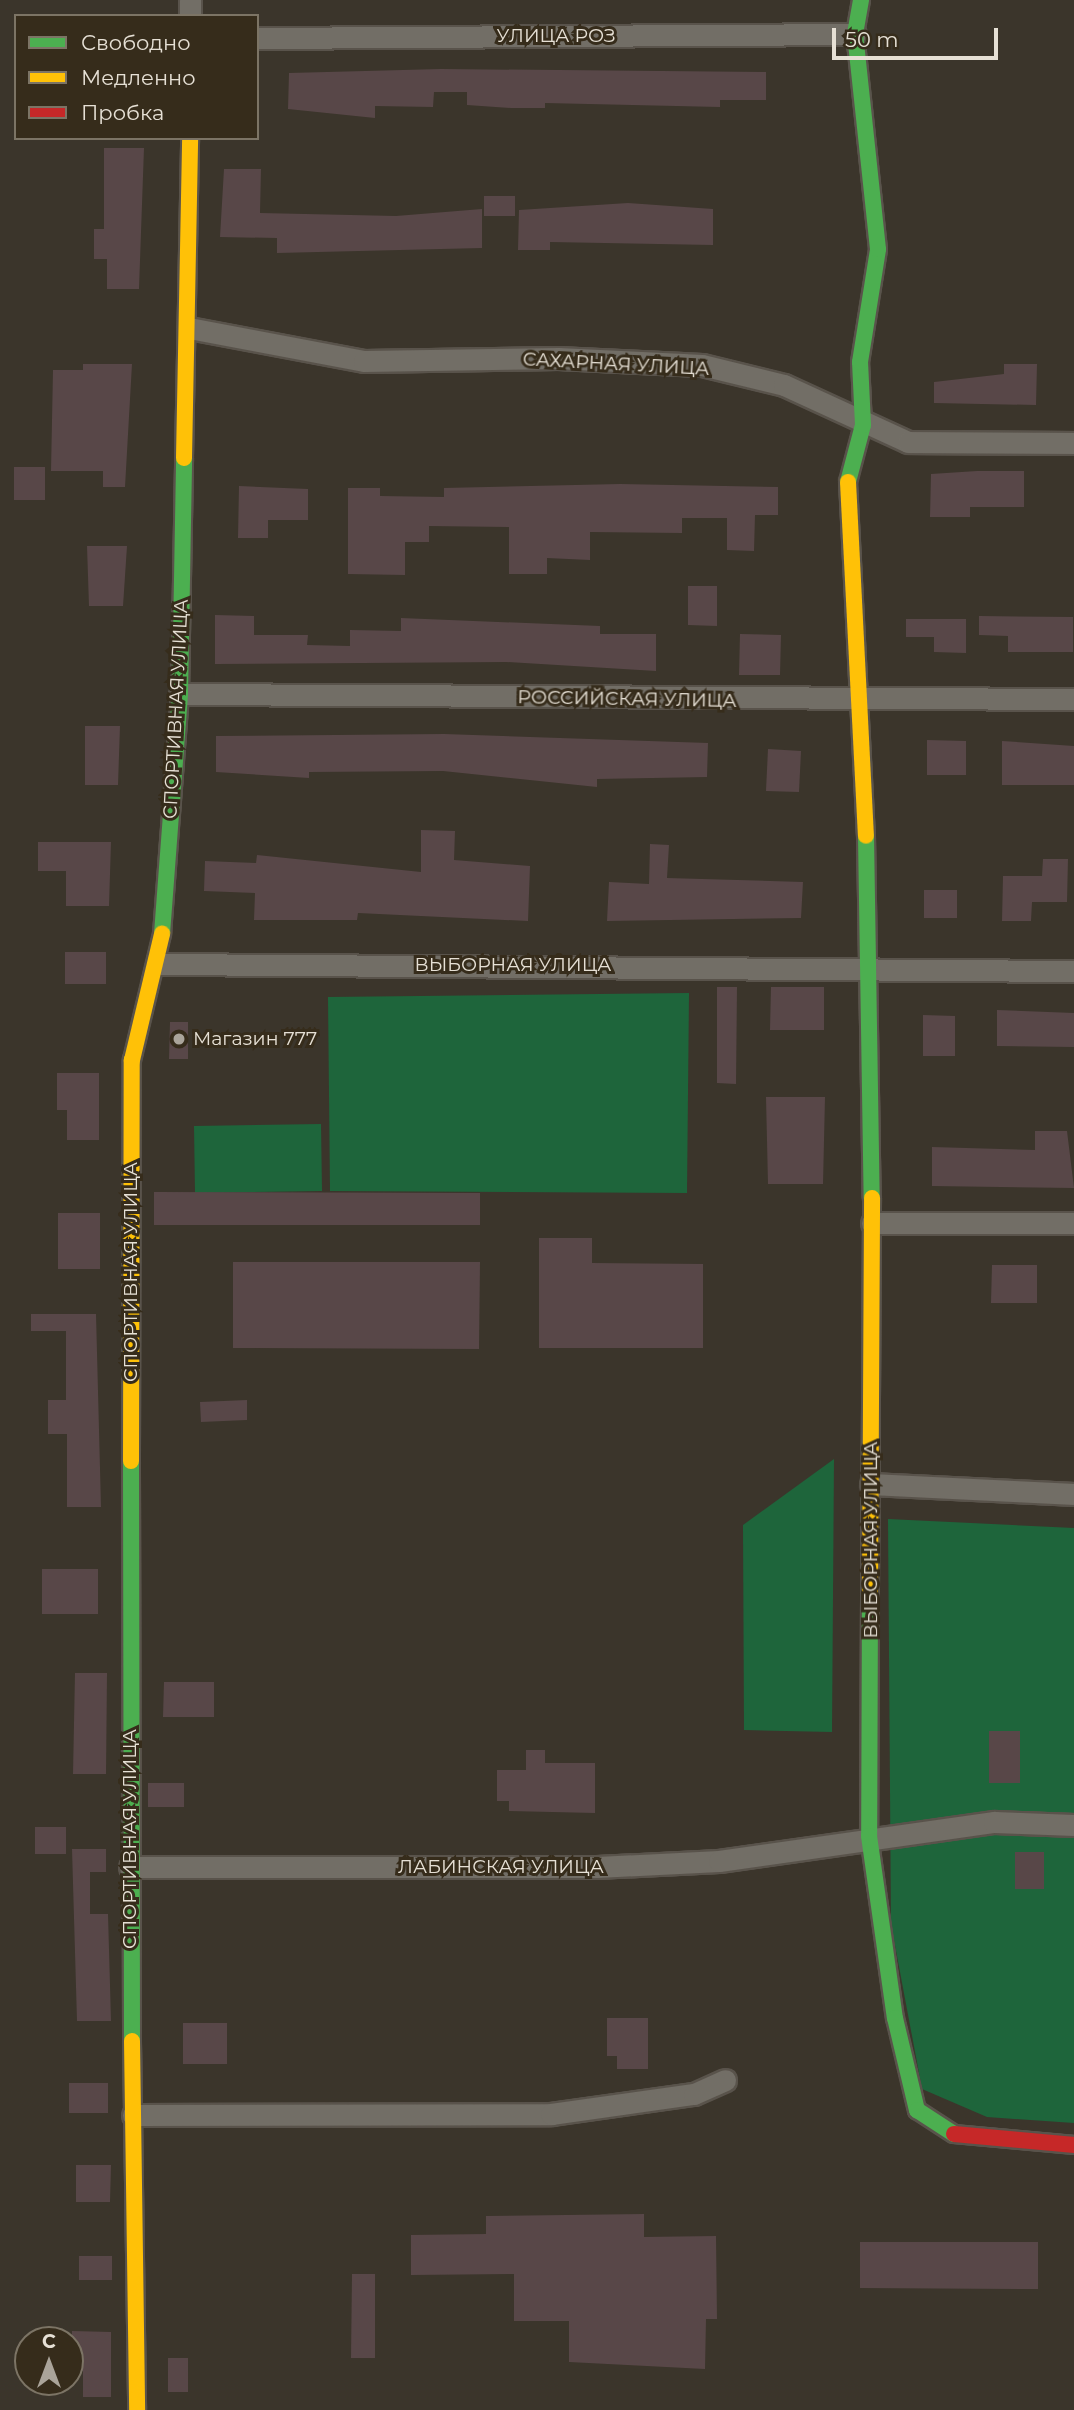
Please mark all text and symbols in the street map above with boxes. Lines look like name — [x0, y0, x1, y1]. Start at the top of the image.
legend — [14, 14, 259, 140]
scale bar — [836, 14, 1002, 58]
street label: УЛИЦА РОЗ — [497, 25, 615, 47]
text: 50 m — [845, 27, 899, 52]
text: Свободно — [81, 30, 191, 55]
text: Медленно — [81, 65, 196, 90]
text: Пробка — [81, 100, 164, 125]
street label: САХАРНАЯ УЛИЦА — [522, 348, 710, 380]
street label: СПОРТИВНАЯ УЛИЦА — [159, 598, 193, 820]
street label: РОССИЙСКАЯ УЛИЦА — [517, 686, 737, 712]
street label: ВЫБОРНАЯ УЛИЦА — [415, 954, 611, 976]
place label: Магазин 777 — [193, 1028, 317, 1050]
marker: Магазин 777 — [171, 1031, 187, 1047]
street label: СПОРТИВНАЯ УЛИЦА — [120, 1162, 142, 1382]
street label: ВЫБОРНАЯ УЛИЦА — [860, 1442, 882, 1638]
street label: СПОРТИВНАЯ УЛИЦА — [119, 1729, 141, 1949]
street label: ЛАБИНСКАЯ УЛИЦА — [398, 1856, 604, 1878]
north arrow — [14, 2326, 84, 2396]
text: С — [42, 2330, 56, 2353]

